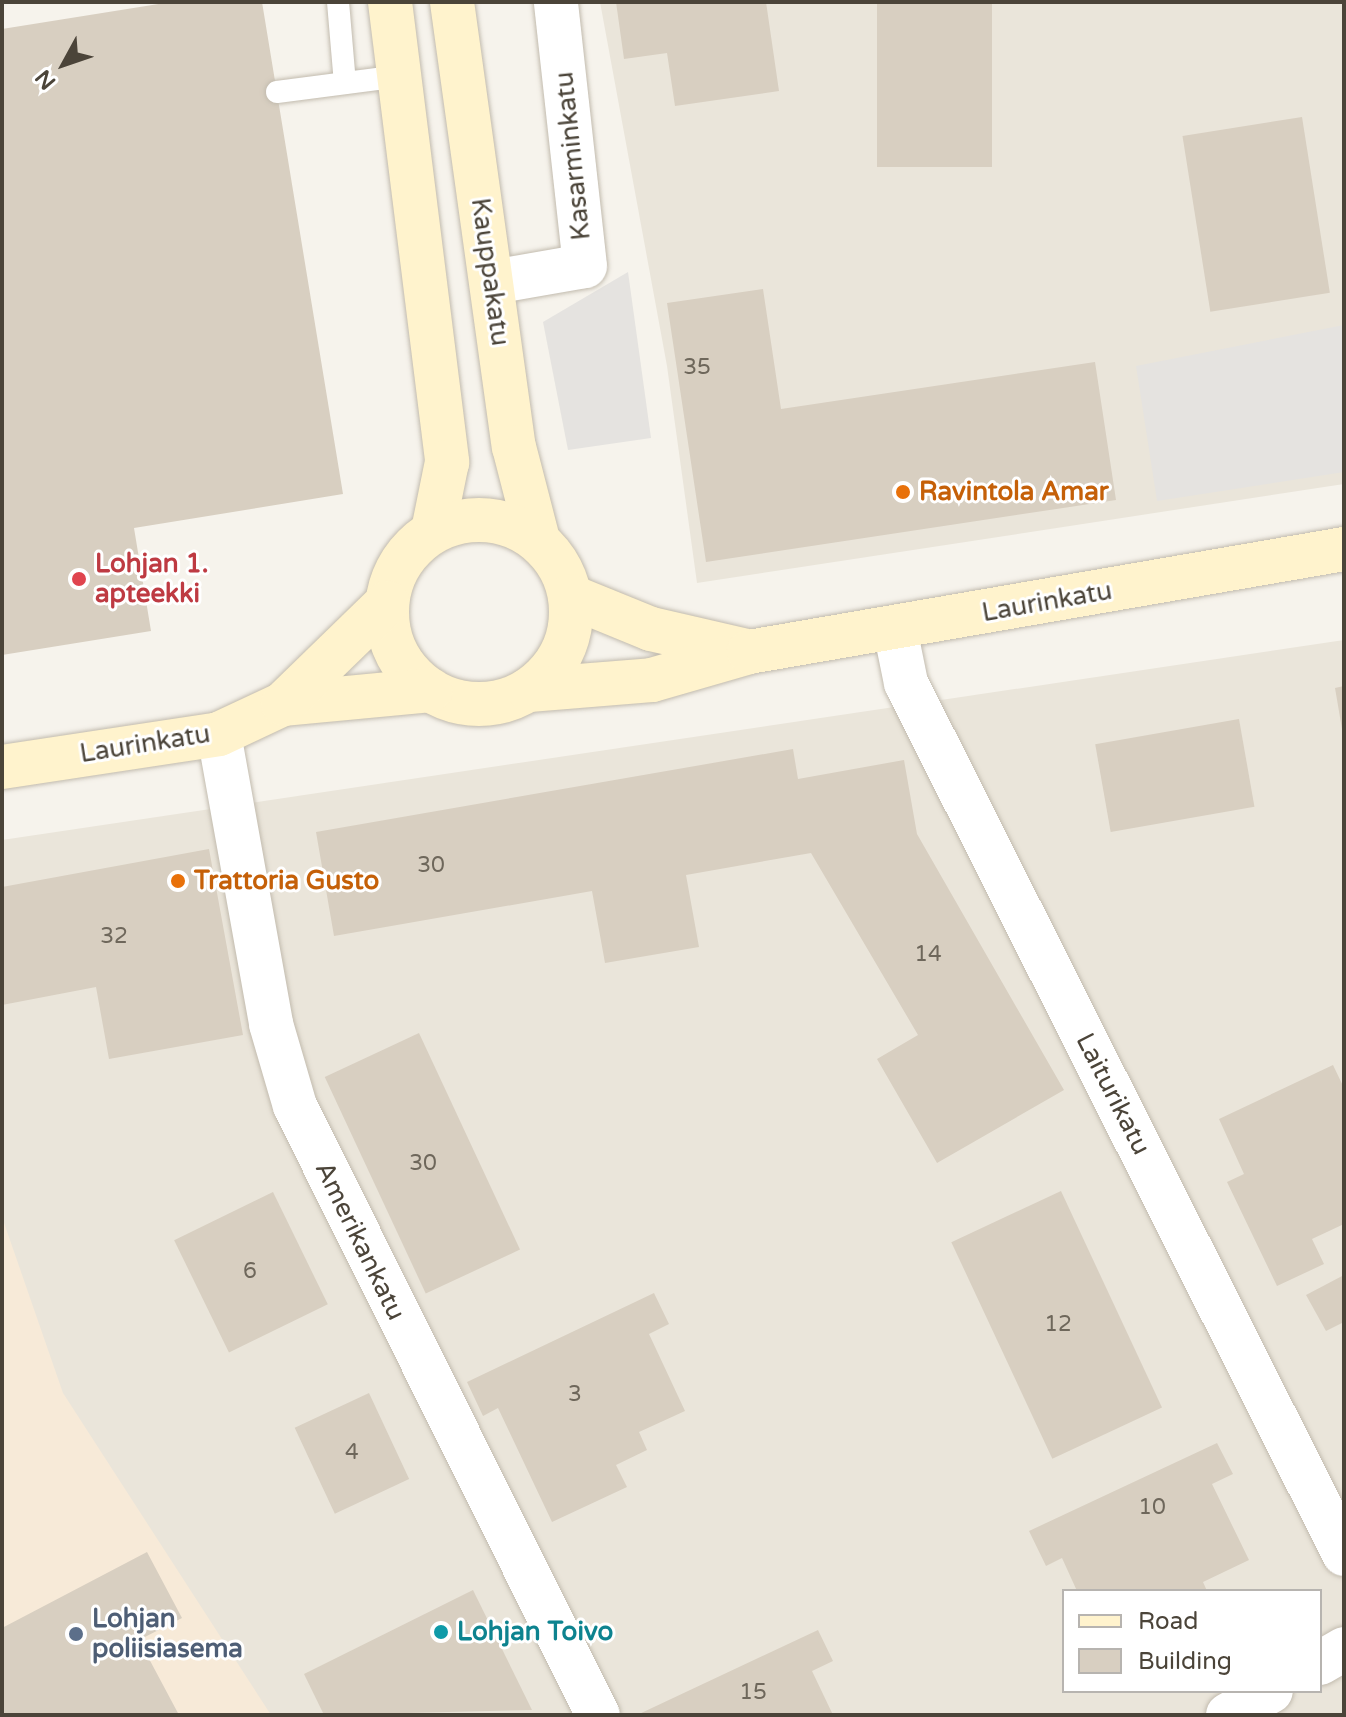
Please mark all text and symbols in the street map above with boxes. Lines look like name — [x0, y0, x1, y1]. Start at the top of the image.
north arrow — [24, 24, 104, 104]
text: N — [30, 64, 61, 95]
street label: Kasarminkatu — [549, 70, 597, 242]
street label: Kauppakatu — [464, 196, 516, 348]
house number: 35 — [683, 355, 711, 381]
place label: Ravintola Amar — [919, 476, 1109, 508]
marker: Ravintola Amar — [894, 483, 912, 501]
place label: Lohjan 1. apteekki — [95, 548, 209, 610]
marker: Lohjan 1. apteekki — [70, 570, 88, 588]
street label: Laurinkatu — [980, 575, 1114, 629]
street label: Laurinkatu — [78, 718, 212, 770]
house number: 30 — [417, 853, 445, 879]
place label: Trattoria Gusto — [194, 865, 379, 897]
marker: Trattoria Gusto — [169, 872, 187, 890]
house number: 32 — [100, 924, 128, 950]
house number: 14 — [914, 942, 942, 968]
street label: Laiturikatu — [1069, 1028, 1157, 1160]
house number: 30 — [409, 1151, 437, 1177]
street label: Amerikankatu — [308, 1157, 412, 1325]
house number: 6 — [243, 1259, 257, 1285]
house number: 12 — [1044, 1312, 1072, 1338]
house number: 3 — [568, 1382, 582, 1408]
house number: 4 — [345, 1440, 359, 1466]
house number: 10 — [1138, 1495, 1166, 1521]
legend — [1062, 1589, 1322, 1693]
place label: Lohjan poliisiasema — [92, 1603, 243, 1664]
text: Road — [1138, 1607, 1198, 1636]
place label: Lohjan Toivo — [457, 1616, 613, 1648]
marker: Lohjan Toivo — [432, 1623, 450, 1641]
marker: Lohjan poliisiasema — [67, 1625, 85, 1643]
text: Building — [1138, 1647, 1232, 1676]
house number: 15 — [739, 1680, 767, 1706]

